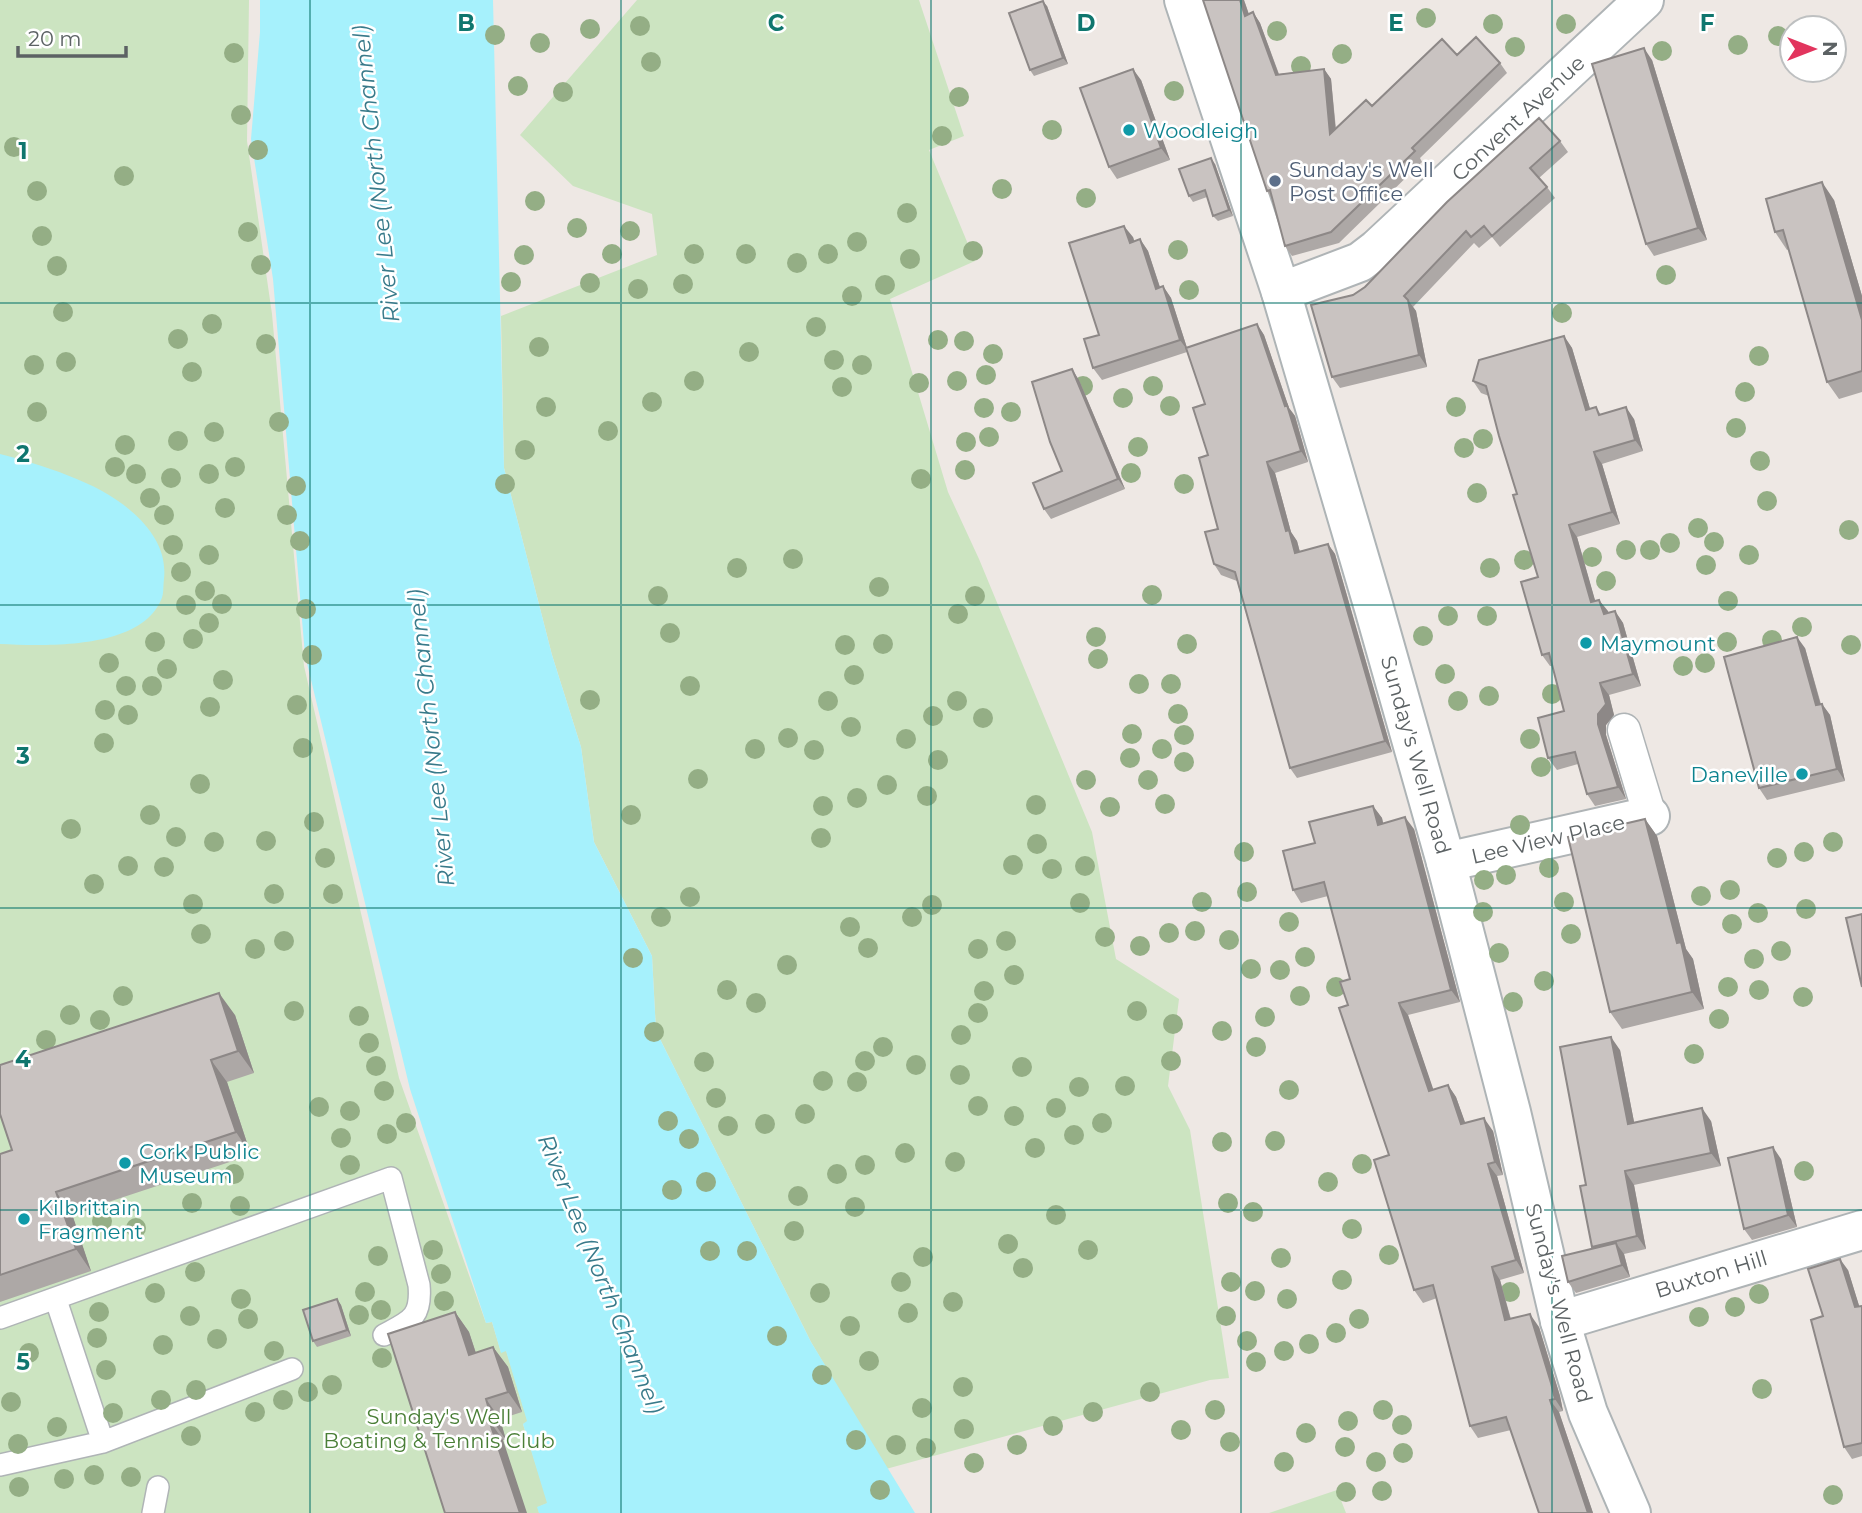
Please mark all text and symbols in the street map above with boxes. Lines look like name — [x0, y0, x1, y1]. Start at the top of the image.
text: B — [457, 9, 475, 37]
text: C — [768, 9, 785, 37]
text: D — [1077, 9, 1096, 37]
text: E — [1388, 9, 1404, 37]
text: F — [1700, 9, 1715, 37]
scale bar — [18, 14, 126, 58]
north arrow — [1778, 14, 1848, 84]
water label: River Lee (North Channel) — [346, 24, 406, 324]
text: 20 m — [28, 26, 82, 51]
text: N — [1818, 41, 1841, 57]
street label: Convent Avenue — [1446, 50, 1590, 186]
place label: Woodleigh — [1143, 118, 1258, 143]
marker: Woodleigh — [1121, 122, 1137, 138]
text: 1 — [18, 137, 28, 165]
place label: Sunday's Well Post Office — [1289, 157, 1434, 206]
marker: Sunday's Well Post Office — [1267, 173, 1283, 189]
text: 2 — [16, 440, 30, 468]
water label: River Lee (North Channel) — [401, 588, 461, 888]
place label: Maymount — [1600, 631, 1716, 656]
marker: Maymount — [1578, 635, 1594, 651]
street label: Sunday's Well Road — [1376, 653, 1456, 857]
text: 3 — [15, 742, 30, 770]
place label: Daneville — [1691, 762, 1788, 787]
marker: Daneville — [1794, 766, 1810, 782]
street label: Lee View Place — [1469, 809, 1627, 869]
text: 4 — [15, 1045, 31, 1073]
water label: River Lee (North Channel) — [532, 1130, 670, 1418]
place label: Cork Public Museum — [139, 1139, 259, 1188]
marker: Cork Public Museum — [117, 1155, 133, 1171]
place label: Kilbrittain Fragment — [38, 1195, 143, 1244]
street label: Sunday's Well Road — [1520, 1201, 1598, 1405]
marker: Kilbrittain Fragment — [16, 1211, 32, 1227]
street label: Buxton Hill — [1652, 1245, 1770, 1303]
text: 5 — [16, 1348, 30, 1376]
park label: Sunday's Well Boating & Tennis Club — [323, 1404, 555, 1453]

